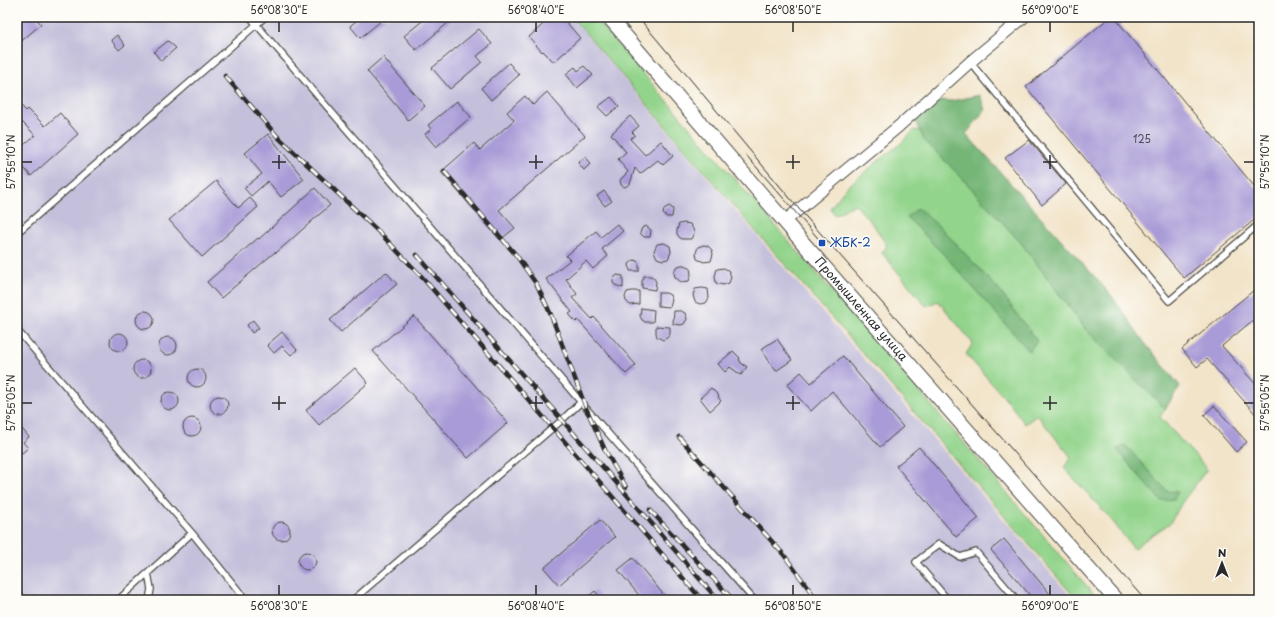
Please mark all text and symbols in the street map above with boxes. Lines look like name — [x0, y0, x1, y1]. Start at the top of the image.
text: 56°08'30"E — [250, 2, 308, 17]
text: 56°08'40"E — [507, 2, 565, 17]
text: 56°08'50"E — [764, 2, 822, 17]
text: 56°09'00"E — [1021, 2, 1079, 17]
house number: 125 — [1133, 131, 1151, 146]
text: 57°55'10"N — [3, 134, 18, 190]
text: 57°55'10"N — [1257, 134, 1272, 190]
place label: ЖБК-2 — [829, 233, 871, 251]
marker: ЖБК-2 — [817, 238, 827, 248]
street label: Промышленная улица — [811, 253, 913, 365]
text: 57°55'05"N — [3, 374, 18, 431]
text: 57°55'05"N — [1257, 374, 1272, 431]
north arrow — [1202, 543, 1242, 583]
text: N — [1218, 544, 1227, 561]
text: 56°08'30"E — [250, 598, 308, 613]
text: 56°08'40"E — [507, 598, 565, 613]
text: 56°08'50"E — [764, 598, 822, 613]
text: 56°09'00"E — [1021, 598, 1079, 613]

